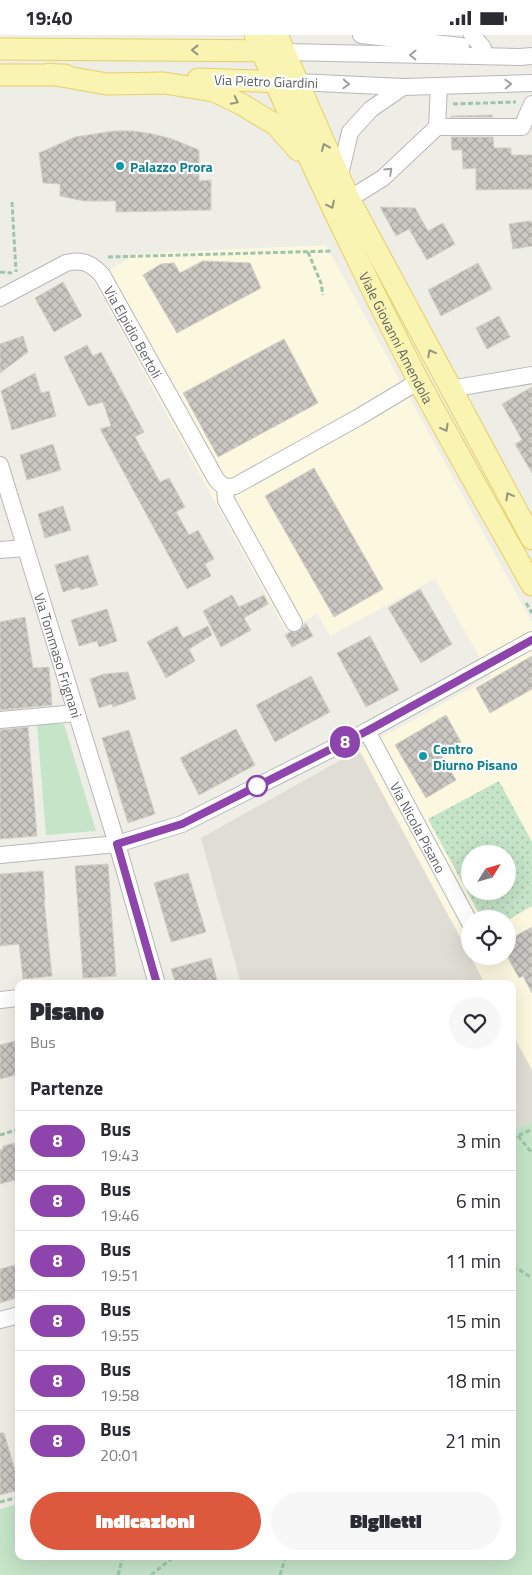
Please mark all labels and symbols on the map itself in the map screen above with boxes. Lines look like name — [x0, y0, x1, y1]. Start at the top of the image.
one-way arrow — [191, 45, 198, 55]
one-way arrow — [409, 49, 417, 60]
street label: Via Pietro Giardini — [214, 69, 318, 93]
one-way arrow — [342, 79, 350, 90]
one-way arrow — [504, 79, 512, 89]
one-way arrow — [230, 95, 239, 105]
one-way arrow — [321, 143, 332, 152]
place label: Palazzo Prora — [130, 156, 213, 177]
marker: Palazzo Prora — [114, 160, 126, 172]
one-way arrow — [384, 168, 393, 177]
one-way arrow — [325, 200, 336, 209]
street label: Viale Giovanni Amendola — [354, 268, 439, 407]
street label: Via Elpidio Bertoli — [99, 282, 168, 382]
one-way arrow — [427, 350, 437, 359]
one-way arrow — [439, 423, 449, 432]
one-way arrow — [505, 492, 515, 501]
street label: Via Tommaso Frignani — [30, 590, 88, 720]
line badge: 8 — [329, 726, 361, 758]
place label: Centro Diurno Pisano — [433, 738, 518, 775]
marker: Centro Diurno Pisano — [417, 750, 429, 762]
unlabelled marker — [246, 775, 268, 797]
street label: Via Nicola Pisano — [386, 778, 452, 876]
north arrow — [461, 845, 516, 900]

